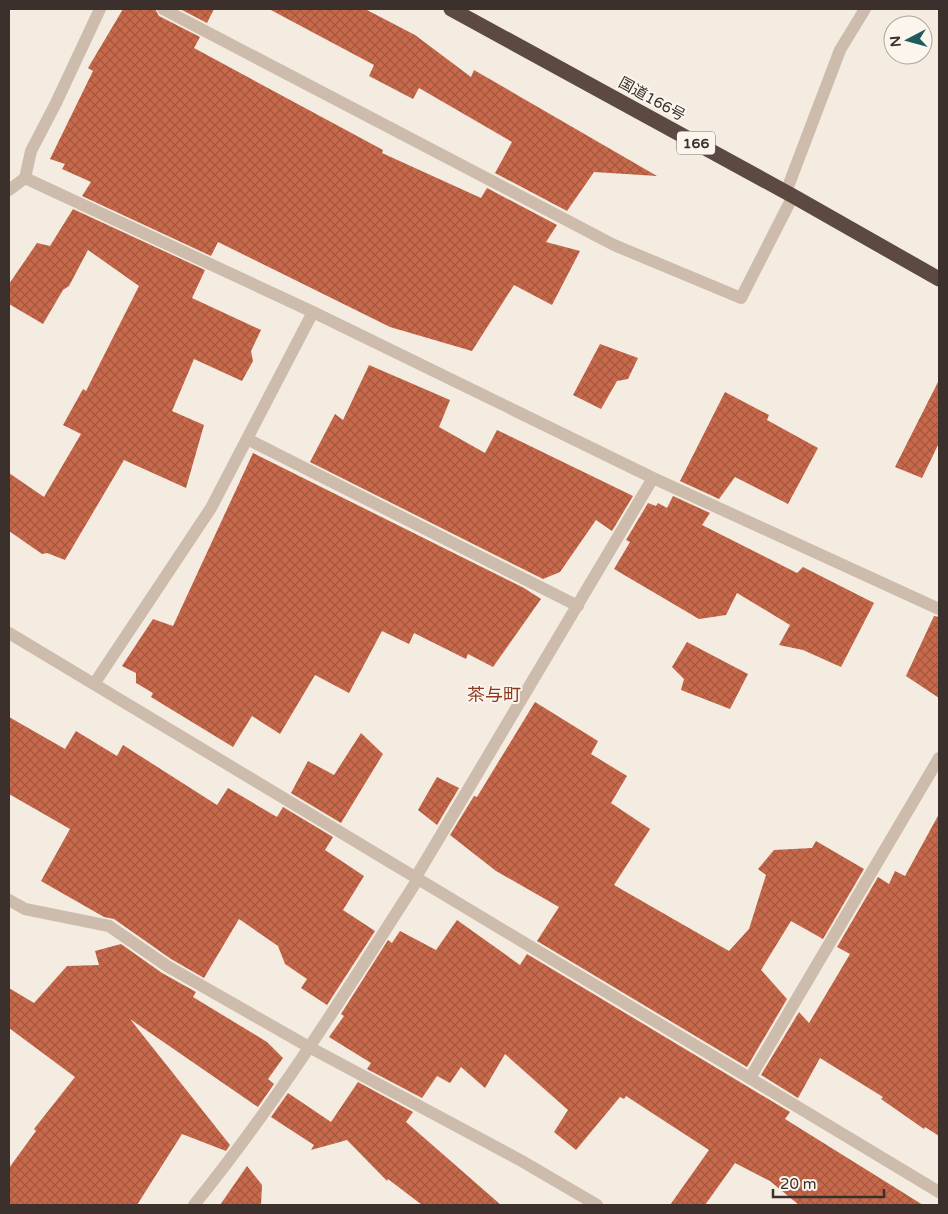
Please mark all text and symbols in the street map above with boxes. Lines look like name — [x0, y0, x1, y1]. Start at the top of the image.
north arrow — [883, 15, 933, 65]
text: N — [887, 35, 905, 48]
street label: 国道166号 — [616, 73, 688, 125]
road number: 166 — [677, 132, 715, 154]
district label: 茶与町 — [467, 684, 521, 706]
scale bar — [773, 1166, 884, 1198]
text: 20 m — [780, 1175, 817, 1193]

